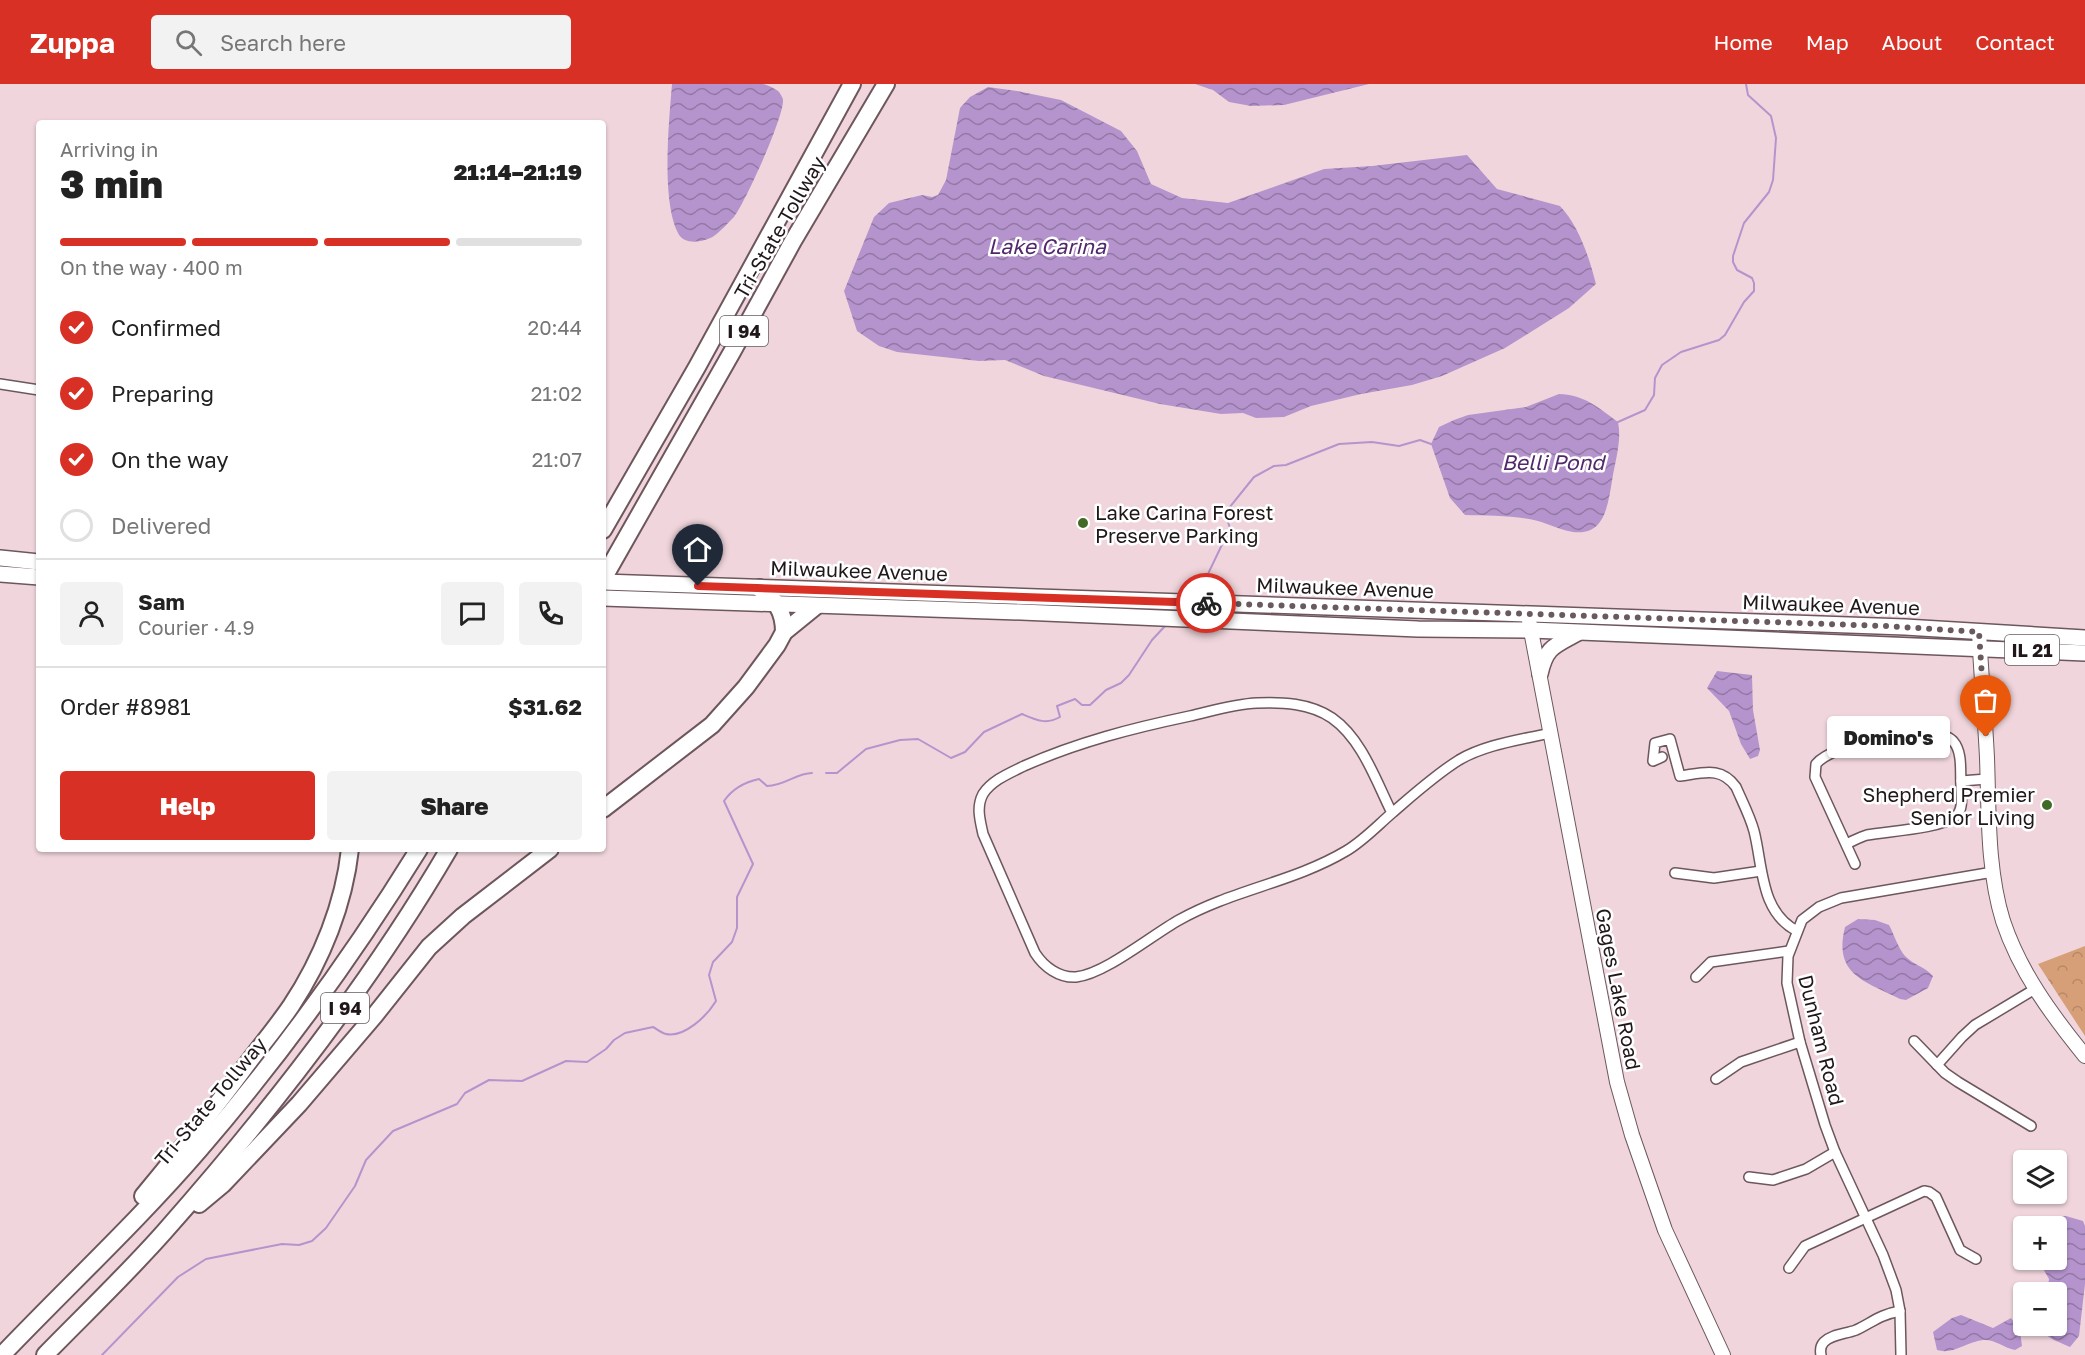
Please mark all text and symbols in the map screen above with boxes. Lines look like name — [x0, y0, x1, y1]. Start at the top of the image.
search box — [151, 15, 571, 69]
text: Zuppa — [30, 26, 115, 59]
icon: search — [172, 26, 205, 59]
text: Search here — [220, 29, 346, 56]
text: Home — [1713, 29, 1773, 55]
text: Map — [1806, 29, 1849, 55]
text: About — [1882, 29, 1942, 55]
text: Contact — [1975, 29, 2055, 55]
text: Arriving in — [60, 137, 158, 161]
street label: Tri-State Tollway — [728, 151, 830, 303]
text: 21:14–21:19 — [454, 158, 582, 185]
text: 3 min — [60, 160, 163, 207]
water label: Lake Carina — [988, 233, 1107, 259]
text: On the way · 400 m — [60, 255, 243, 279]
icon: check — [60, 311, 93, 344]
text: Confirmed — [111, 314, 221, 341]
text: 20:44 — [528, 315, 582, 339]
road number: I 94 — [720, 316, 768, 346]
icon: check — [60, 377, 93, 410]
text: Preparing — [111, 380, 214, 407]
text: 21:02 — [531, 381, 582, 405]
icon: check — [60, 443, 93, 476]
text: On the way — [111, 446, 229, 473]
text: 21:07 — [532, 447, 582, 471]
water label: Belli Pond — [1502, 449, 1606, 475]
place label: Lake Carina Forest Preserve Parking — [1095, 500, 1274, 547]
text: Delivered — [111, 512, 211, 539]
marker: Lake Carina Forest Preserve Parking — [1076, 516, 1090, 530]
pin — [672, 524, 723, 586]
icon: home — [681, 533, 714, 566]
street label: Milwaukee Avenue — [770, 555, 948, 585]
street label: Milwaukee Avenue — [1256, 572, 1434, 602]
courier — [1176, 573, 1236, 633]
button: person — [60, 582, 123, 645]
button: chat — [441, 582, 504, 645]
button: phone — [519, 582, 582, 645]
icon: bike — [1190, 587, 1223, 620]
text: Sam — [138, 588, 185, 615]
street label: Milwaukee Avenue — [1742, 589, 1920, 619]
text: Courier · 4.9 — [138, 615, 255, 639]
road number: IL 21 — [2005, 635, 2059, 665]
pin — [1960, 675, 2011, 737]
icon: bag — [1969, 684, 2002, 717]
text: Order #8981 — [60, 693, 191, 720]
text: $31.62 — [508, 693, 582, 720]
callout: Domino's — [1827, 716, 1950, 758]
text: Domino's — [1843, 725, 1934, 749]
button: Help — [60, 771, 315, 840]
button: Share — [327, 771, 582, 840]
place label: Shepherd Premier Senior Living — [1862, 782, 2035, 829]
marker: Shepherd Premier Senior Living — [2040, 798, 2054, 812]
street label: Gages Lake Road — [1592, 906, 1646, 1072]
street label: Dunham Road — [1794, 972, 1850, 1108]
road number: I 94 — [321, 993, 369, 1023]
street label: Tri-State Tollway — [149, 1032, 271, 1170]
map controls — [2013, 1150, 2067, 1336]
button: layers — [2013, 1150, 2067, 1204]
button: + — [2013, 1216, 2067, 1270]
button: − — [2013, 1282, 2067, 1336]

